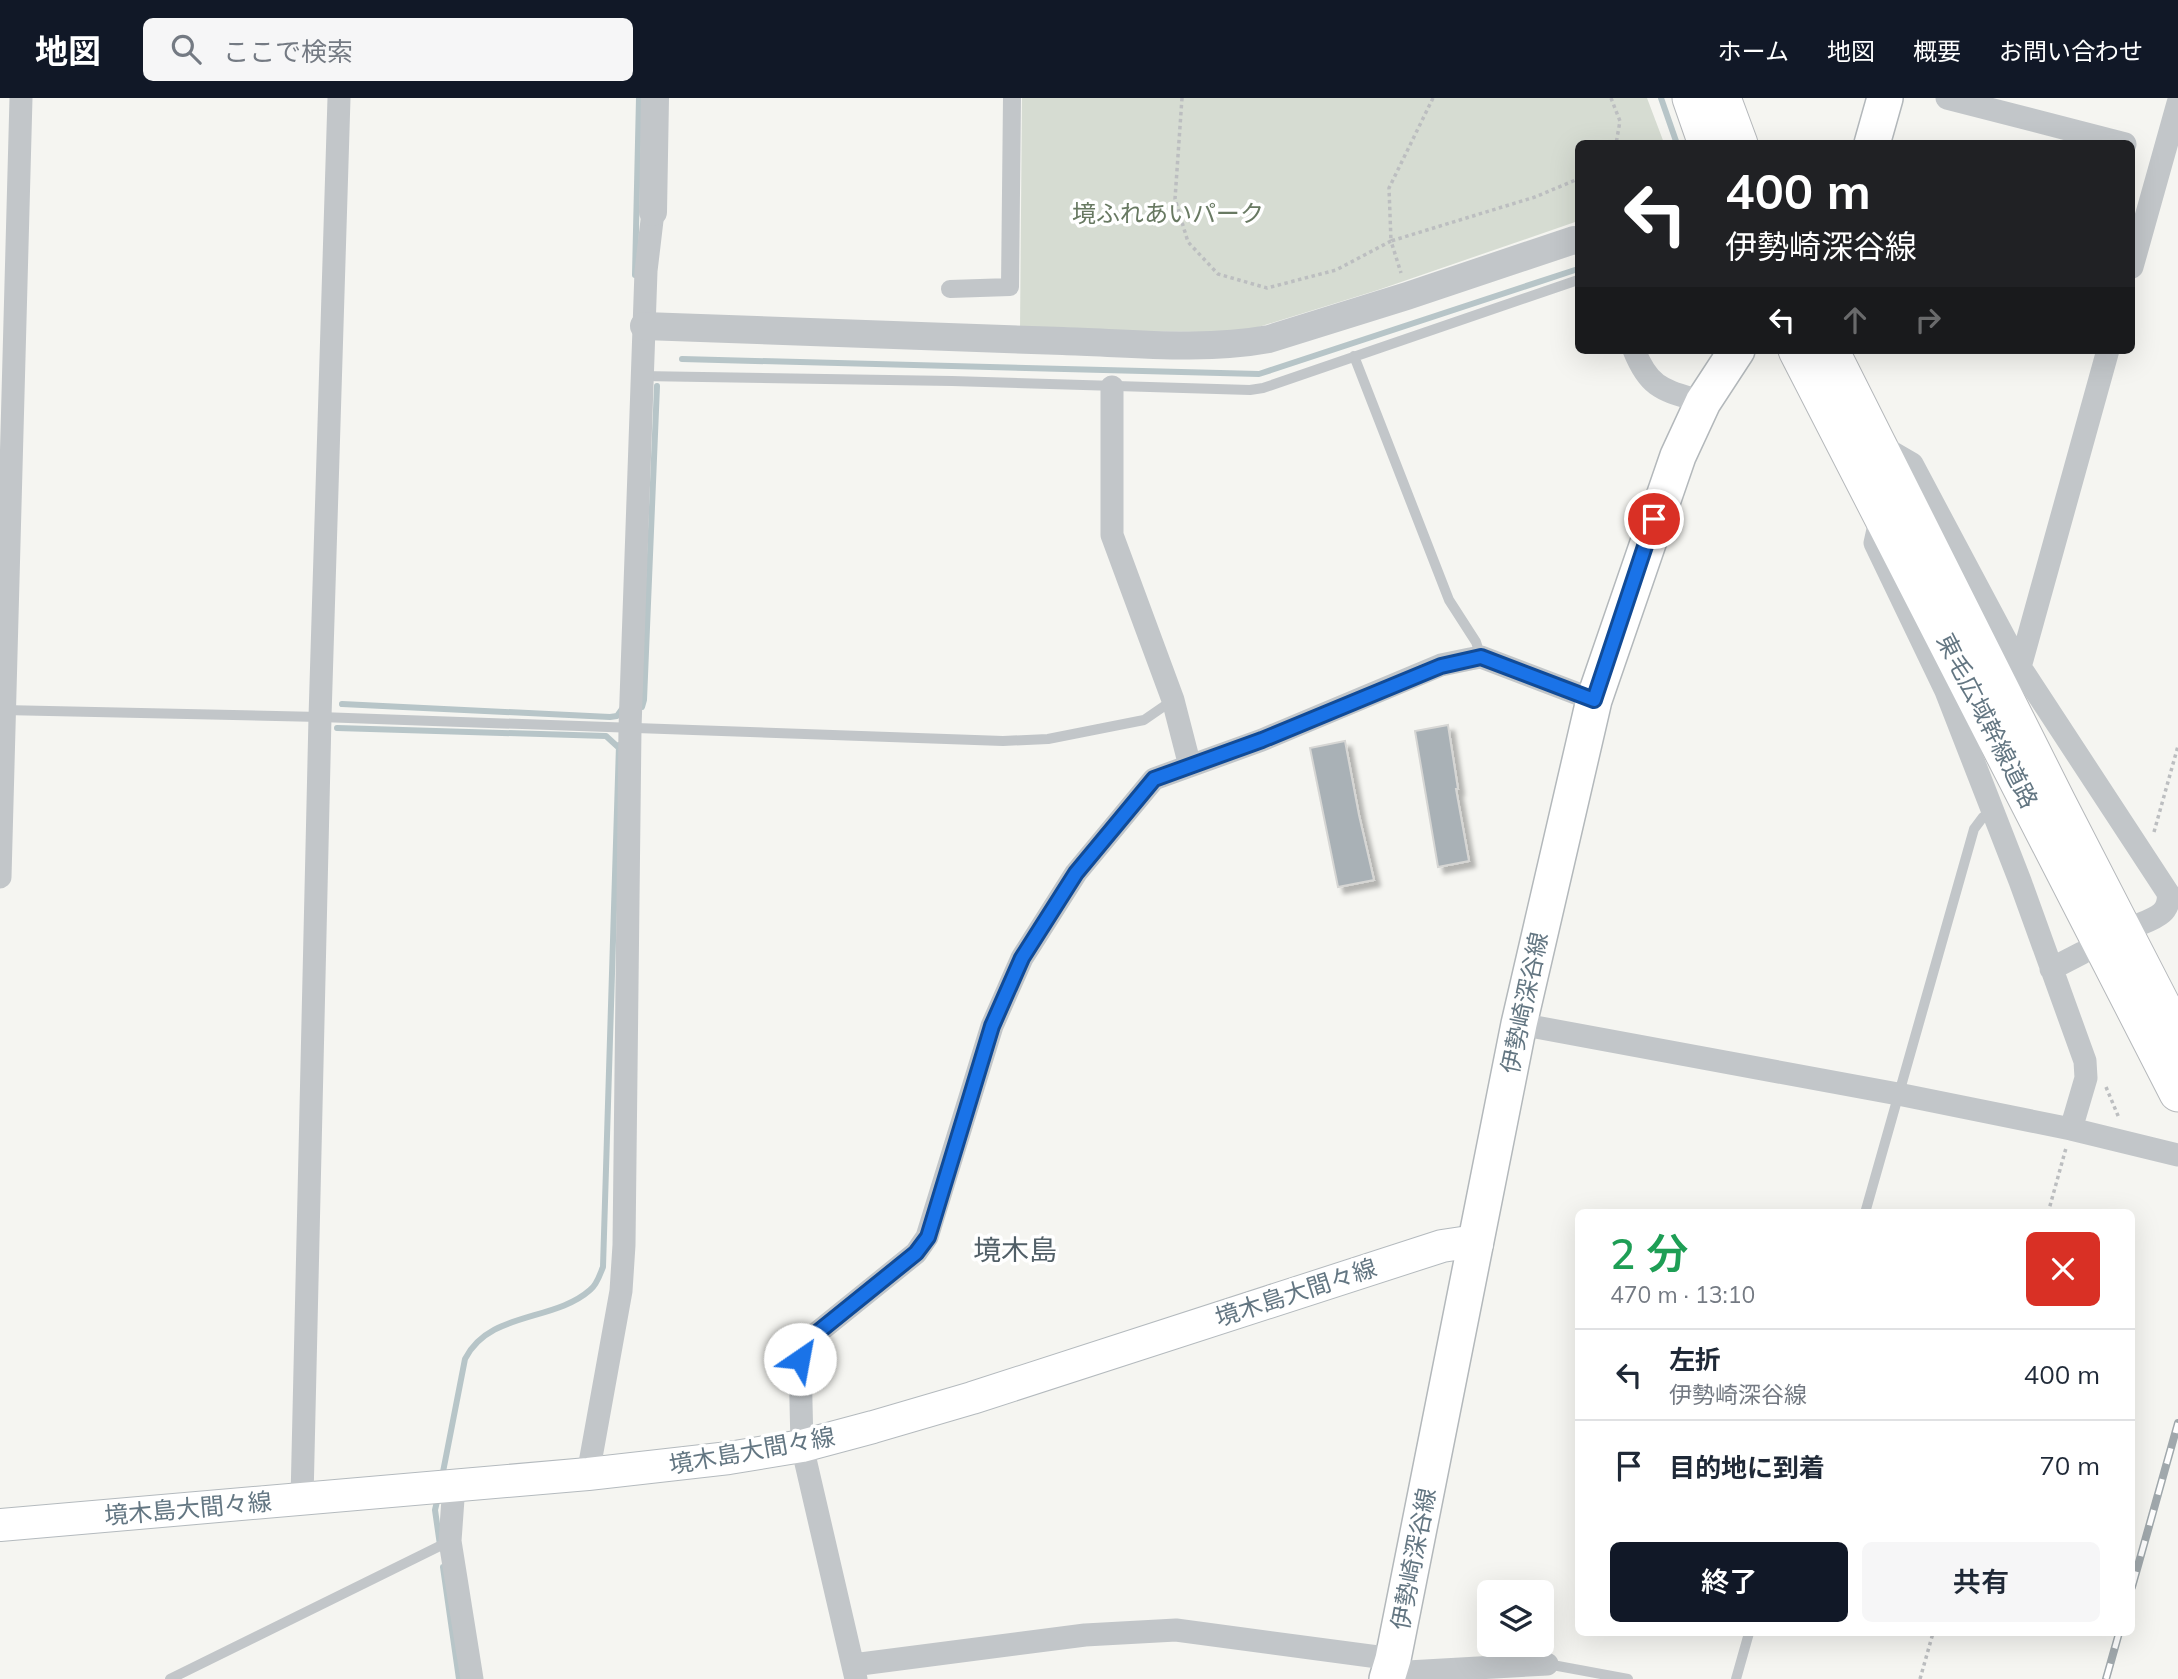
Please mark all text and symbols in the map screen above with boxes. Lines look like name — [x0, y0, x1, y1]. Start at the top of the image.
search box — [143, 18, 633, 81]
text: 地図 — [35, 30, 101, 71]
icon: search — [167, 30, 205, 68]
text: ここで検索 — [223, 35, 353, 68]
text: ホーム — [1718, 36, 1789, 66]
text: 地図 — [1827, 36, 1875, 66]
text: 概要 — [1913, 36, 1961, 66]
text: お問い合わせ — [1999, 36, 2143, 66]
text: 400 m — [1725, 160, 1871, 221]
icon: left — [1610, 168, 1701, 259]
park label: 境ふれあいパーク — [1072, 198, 1264, 228]
text: 伊勢崎深谷線 — [1725, 226, 1917, 266]
icon: left — [1763, 301, 1801, 339]
icon: ahead — [1836, 301, 1874, 339]
icon: right — [1909, 301, 1947, 339]
pin — [1624, 489, 1684, 549]
icon: arrive — [1635, 500, 1673, 538]
street label: 東毛広域幹線道路 — [1931, 628, 2045, 813]
street label: 伊勢崎深谷線 — [1494, 929, 1554, 1076]
text: 2 分 — [1610, 1227, 1688, 1280]
district label: 境木島 — [973, 1232, 1057, 1267]
button: close — [2026, 1232, 2100, 1306]
street label: 境木島大間々線 — [1211, 1252, 1380, 1332]
text: 470 m · 13:10 — [1610, 1280, 1755, 1309]
position arrow — [763, 1322, 837, 1396]
text: 左折 — [1669, 1343, 1721, 1376]
icon: left — [1610, 1356, 1648, 1394]
text: 400 m — [2024, 1358, 2100, 1391]
text: 伊勢崎深谷線 — [1669, 1380, 1807, 1409]
street label: 境木島大間々線 — [666, 1421, 837, 1479]
icon: arrive — [1610, 1447, 1648, 1485]
text: 70 m — [2039, 1449, 2100, 1482]
text: 目的地に到着 — [1669, 1451, 1825, 1484]
street label: 伊勢崎深谷線 — [1385, 1485, 1441, 1632]
street label: 境木島大間々線 — [103, 1486, 273, 1530]
button: 終了 — [1610, 1542, 1848, 1622]
button: 共有 — [1862, 1542, 2100, 1622]
map controls — [1477, 1580, 1554, 1657]
button: layers — [1477, 1580, 1554, 1657]

